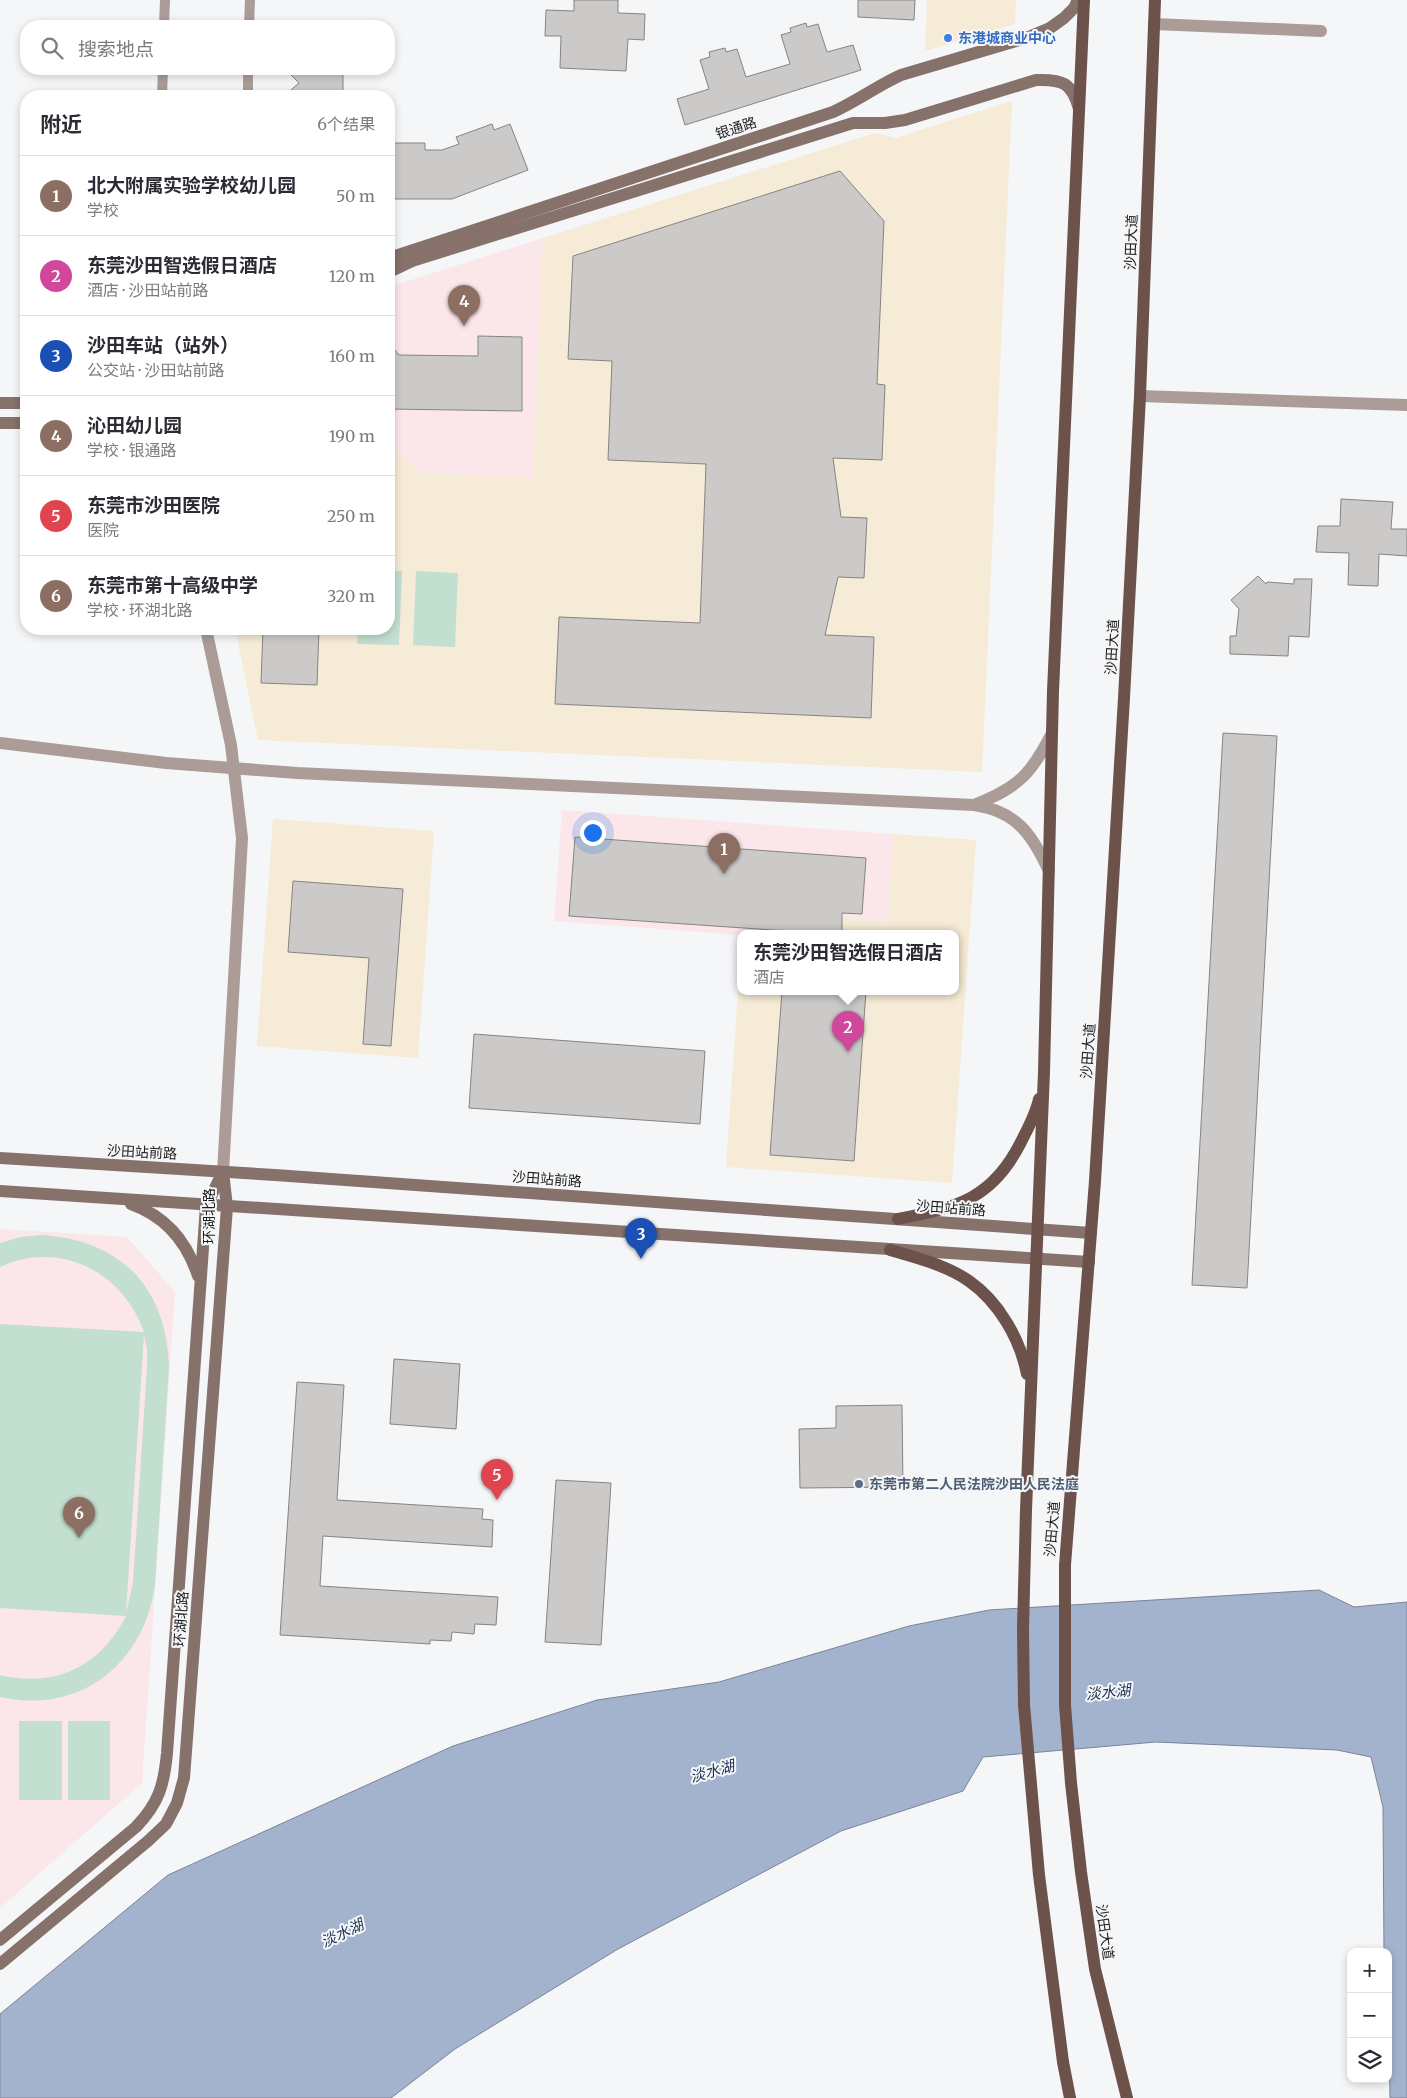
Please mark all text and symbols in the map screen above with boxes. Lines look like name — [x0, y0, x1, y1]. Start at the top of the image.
search box — [20, 20, 395, 75]
place label: 东港城商业中心 — [958, 29, 1056, 47]
marker: 东港城商业中心 — [942, 32, 954, 44]
icon: search — [38, 34, 66, 62]
text: 搜索地点 — [78, 37, 154, 61]
text: 附近 — [40, 111, 82, 138]
street label: 银通路 — [713, 113, 759, 143]
text: 6个结果 — [317, 114, 375, 134]
text: 北大附属实验学校幼儿园 — [87, 173, 296, 197]
text: 1 — [52, 186, 60, 206]
text: 50 m — [336, 186, 375, 206]
text: 学校 — [87, 200, 119, 220]
street label: 沙田大道 — [1121, 214, 1141, 270]
text: 东莞沙田智选假日酒店 — [87, 253, 277, 277]
text: 2 — [51, 266, 61, 286]
text: 120 m — [329, 266, 375, 286]
text: 酒店 · 沙田站前路 — [87, 280, 208, 300]
pin: 4 — [448, 285, 480, 326]
text: 沙田车站（站外） — [87, 333, 239, 357]
text: 3 — [51, 346, 61, 366]
text: 160 m — [329, 346, 375, 366]
text: 公交站 · 沙田站前路 — [87, 360, 224, 380]
text: 沁田幼儿园 — [87, 413, 182, 437]
text: 4 — [51, 426, 61, 446]
text: 190 m — [329, 426, 375, 446]
text: 学校 · 银通路 — [87, 440, 176, 460]
text: 东莞市沙田医院 — [87, 493, 220, 517]
text: 5 — [51, 506, 61, 526]
text: 250 m — [327, 506, 375, 526]
text: 医院 — [87, 520, 119, 540]
text: 东莞市第十高级中学 — [87, 573, 258, 597]
text: 6 — [51, 586, 61, 606]
text: 320 m — [327, 586, 375, 606]
text: 学校 · 环湖北路 — [87, 600, 192, 620]
street label: 沙田大道 — [1102, 619, 1122, 675]
your location — [580, 820, 606, 846]
pin: 1 — [708, 833, 740, 874]
popup — [737, 930, 959, 995]
text: 东莞沙田智选假日酒店 — [753, 940, 943, 964]
text: 酒店 — [753, 967, 785, 987]
pin: 2 — [832, 1011, 864, 1052]
street label: 沙田大道 — [1077, 1022, 1099, 1080]
street label: 沙田站前路 — [107, 1141, 177, 1163]
street label: 沙田站前路 — [511, 1168, 583, 1190]
street label: 环湖北路 — [200, 1188, 218, 1244]
street label: 沙田站前路 — [915, 1197, 987, 1219]
pin: 3 — [625, 1218, 657, 1259]
pin: 5 — [481, 1459, 513, 1500]
place label: 东莞市第二人民法院沙田人民法庭 — [869, 1475, 1079, 1493]
marker: 东莞市第二人民法院沙田人民法庭 — [853, 1478, 865, 1490]
pin: 6 — [63, 1497, 95, 1538]
street label: 沙田大道 — [1041, 1500, 1063, 1558]
street label: 环湖北路 — [170, 1590, 192, 1648]
water label: 淡水湖 — [1085, 1680, 1133, 1704]
water label: 淡水湖 — [688, 1755, 738, 1786]
street label: 沙田大道 — [1092, 1903, 1118, 1961]
water label: 淡水湖 — [318, 1914, 368, 1951]
map controls — [1347, 1948, 1392, 2083]
button: + — [1347, 1948, 1392, 1993]
button: − — [1347, 1993, 1392, 2038]
button: layers — [1347, 2038, 1392, 2083]

